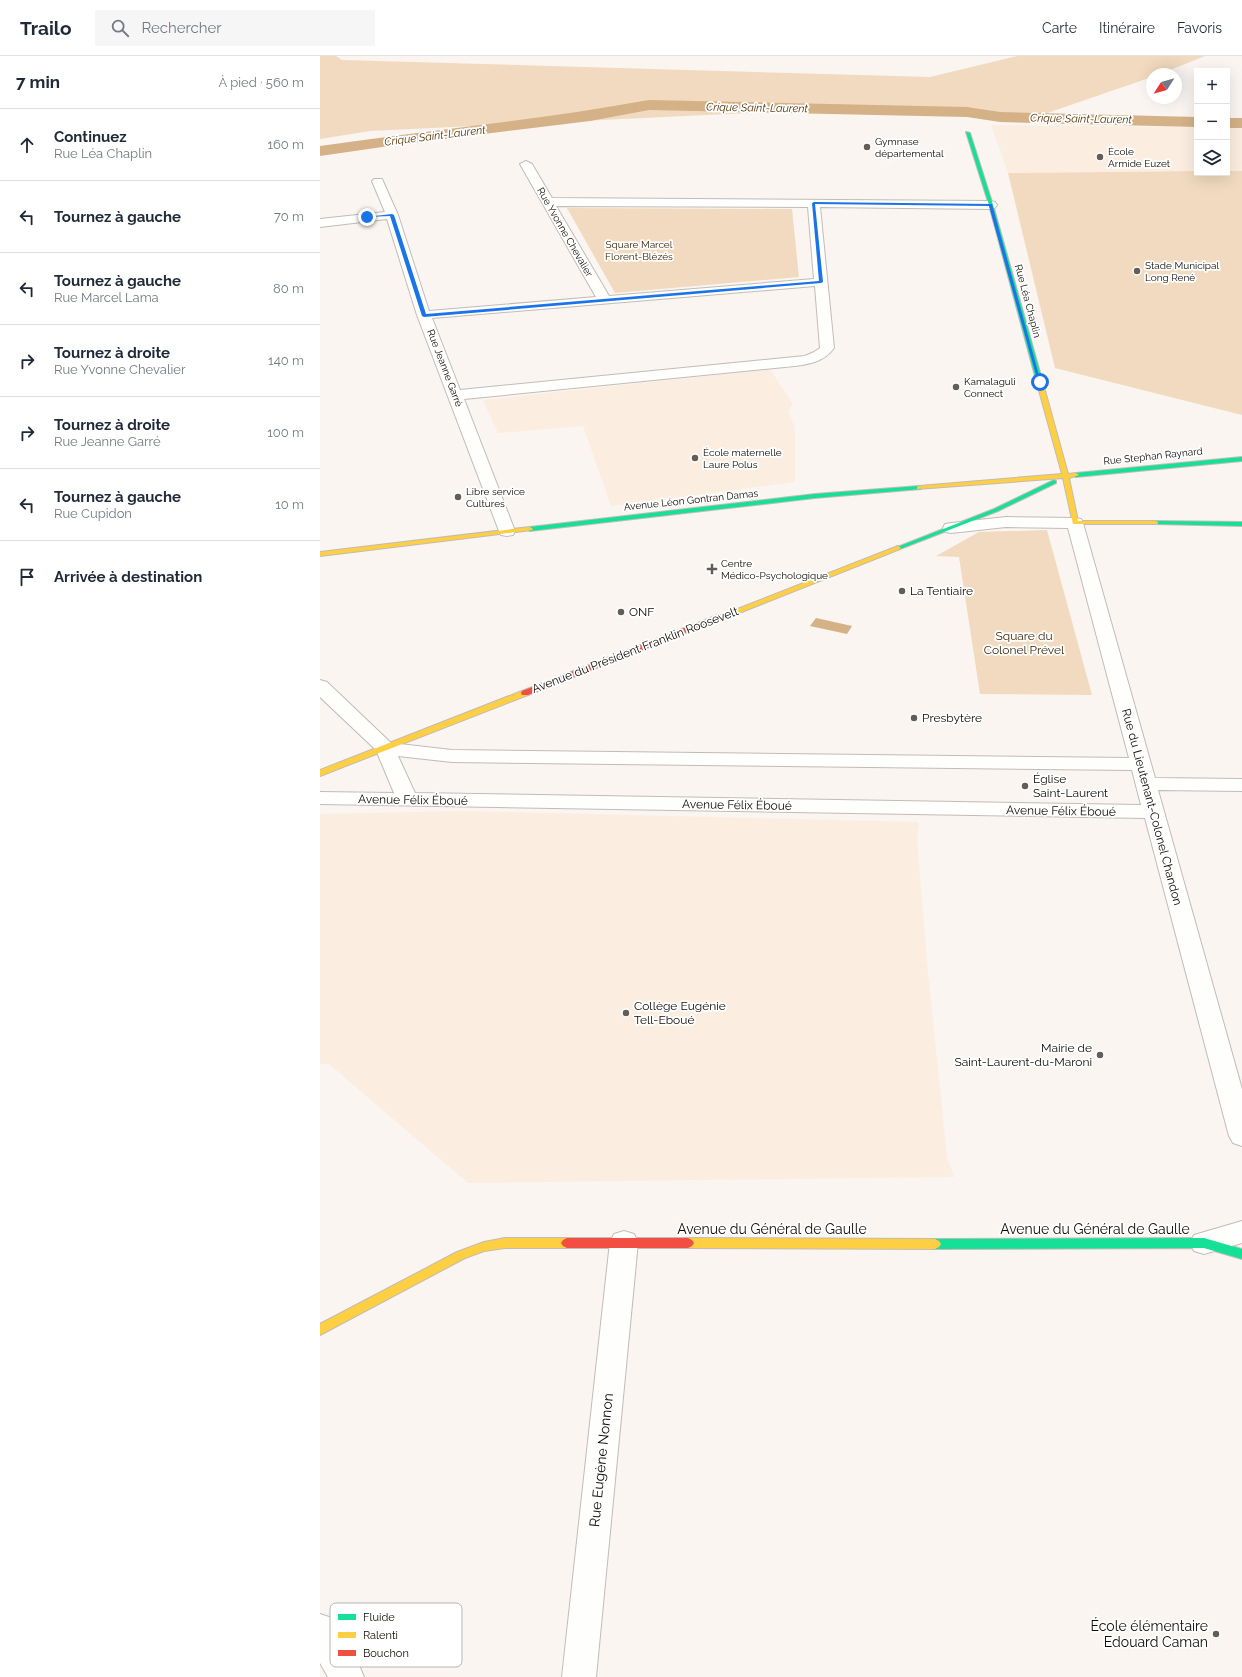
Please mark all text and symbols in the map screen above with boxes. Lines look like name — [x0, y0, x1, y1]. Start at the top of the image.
search box — [95, 10, 375, 46]
text: Trailo — [20, 17, 71, 39]
icon: search — [109, 17, 131, 39]
text: Rechercher — [141, 19, 222, 37]
text: Carte — [1042, 20, 1077, 36]
text: Itinéraire — [1099, 20, 1155, 36]
text: Favoris — [1177, 20, 1222, 36]
north arrow — [1146, 68, 1182, 104]
map controls — [1194, 68, 1230, 176]
button: + — [1194, 68, 1230, 104]
text: 7 min — [16, 72, 60, 92]
text: À pied · 560 m — [218, 75, 304, 90]
water label: Crique Saint-Laurent — [706, 101, 809, 115]
button: − — [1194, 104, 1230, 140]
water label: Crique Saint-Laurent — [1030, 112, 1133, 126]
water label: Crique Saint-Laurent — [384, 123, 487, 149]
text: Continuez — [54, 128, 127, 146]
icon: ahead — [16, 134, 38, 156]
place label: Gymnase départemental — [875, 136, 944, 159]
text: 160 m — [267, 137, 304, 152]
button: layers — [1194, 140, 1230, 176]
marker: Gymnase départemental — [862, 142, 872, 152]
text: Rue Léa Chaplin — [54, 146, 152, 161]
place label: École Armide Euzet — [1108, 146, 1171, 169]
marker: École Armide Euzet — [1095, 152, 1105, 162]
street label: Rue Yvonne Chevalier — [535, 185, 595, 279]
icon: left — [16, 206, 38, 228]
text: Tournez à gauche — [54, 208, 181, 226]
route end — [358, 208, 376, 226]
text: 70 m — [274, 209, 304, 224]
park label: Square Marcel Florent-Blézés — [605, 239, 673, 262]
place label: Stade Municipal Long René — [1145, 260, 1219, 283]
street label: Rue Léa Chaplin — [1013, 263, 1043, 339]
marker: Stade Municipal Long René — [1132, 266, 1142, 276]
text: Tournez à gauche — [54, 272, 181, 290]
icon: left — [16, 278, 38, 300]
text: 80 m — [273, 281, 304, 296]
text: Rue Marcel Lama — [54, 290, 159, 305]
street label: Rue Jeanne Garré — [425, 328, 465, 408]
text: Tournez à droite — [54, 344, 170, 362]
icon: right — [16, 350, 38, 372]
text: 140 m — [268, 353, 304, 368]
text: Rue Yvonne Chevalier — [54, 362, 185, 377]
route start — [1031, 373, 1049, 391]
place label: Kamalaguli Connect — [964, 376, 1016, 399]
marker: Kamalaguli Connect — [951, 382, 961, 392]
text: Tournez à droite — [54, 416, 170, 434]
icon: right — [16, 422, 38, 444]
text: 100 m — [267, 425, 304, 440]
text: Rue Jeanne Garré — [54, 434, 161, 449]
street label: Rue Stephan Raynard — [1103, 445, 1203, 467]
place label: École maternelle Laure Polus — [703, 447, 782, 470]
marker: École maternelle Laure Polus — [690, 453, 700, 463]
place label: Libre service Cultures — [466, 486, 525, 509]
street label: Avenue Léon Gontran Damas — [623, 487, 759, 513]
text: Tournez à gauche — [54, 488, 181, 506]
marker: Libre service Cultures — [453, 492, 463, 502]
icon: left — [16, 494, 38, 516]
text: 10 m — [275, 497, 304, 512]
text: Rue Cupidon — [54, 506, 132, 521]
place label: Centre Médico-Psychologique — [721, 558, 828, 581]
marker: Centre Médico-Psychologique — [706, 563, 718, 575]
icon: arrive — [16, 566, 38, 588]
text: Arrivée à destination — [54, 568, 202, 586]
place label: La Tentiaire — [910, 584, 973, 598]
marker: La Tentiaire — [897, 586, 907, 596]
street label: Avenue du Président Franklin Roosevelt — [530, 604, 740, 696]
place label: ONF — [629, 605, 654, 619]
marker: ONF — [616, 607, 626, 617]
park label: Square du Colonel Prével — [984, 629, 1065, 657]
street label: Rue du Lieutenant-Colonel Chandon — [1119, 707, 1185, 907]
place label: Presbytère — [922, 711, 982, 725]
marker: Presbytère — [909, 713, 919, 723]
place label: Église Saint-Laurent — [1033, 772, 1108, 800]
marker: Église Saint-Laurent — [1020, 781, 1030, 791]
street label: Avenue Félix Éboué — [358, 792, 468, 808]
street label: Avenue Félix Éboué — [682, 797, 792, 813]
street label: Avenue Félix Éboué — [1006, 803, 1116, 819]
place label: Collège Eugénie Tell-Eboué — [634, 999, 726, 1027]
marker: Collège Eugénie Tell-Eboué — [621, 1008, 631, 1018]
place label: Mairie de Saint-Laurent-du-Maroni — [954, 1041, 1092, 1069]
marker: Mairie de Saint-Laurent-du-Maroni — [1095, 1050, 1105, 1060]
street label: Avenue du Général de Gaulle — [677, 1221, 867, 1237]
street label: Avenue du Général de Gaulle — [1000, 1221, 1190, 1237]
street label: Rue Eugène Nonnon — [586, 1392, 616, 1528]
legend — [330, 1603, 462, 1667]
text: Fluide — [363, 1611, 395, 1624]
place label: École élémentaire Edouard Caman — [1090, 1617, 1208, 1650]
text: Ralenti — [363, 1629, 398, 1642]
marker: École élémentaire Edouard Caman — [1211, 1629, 1221, 1639]
text: Bouchon — [363, 1647, 409, 1660]

